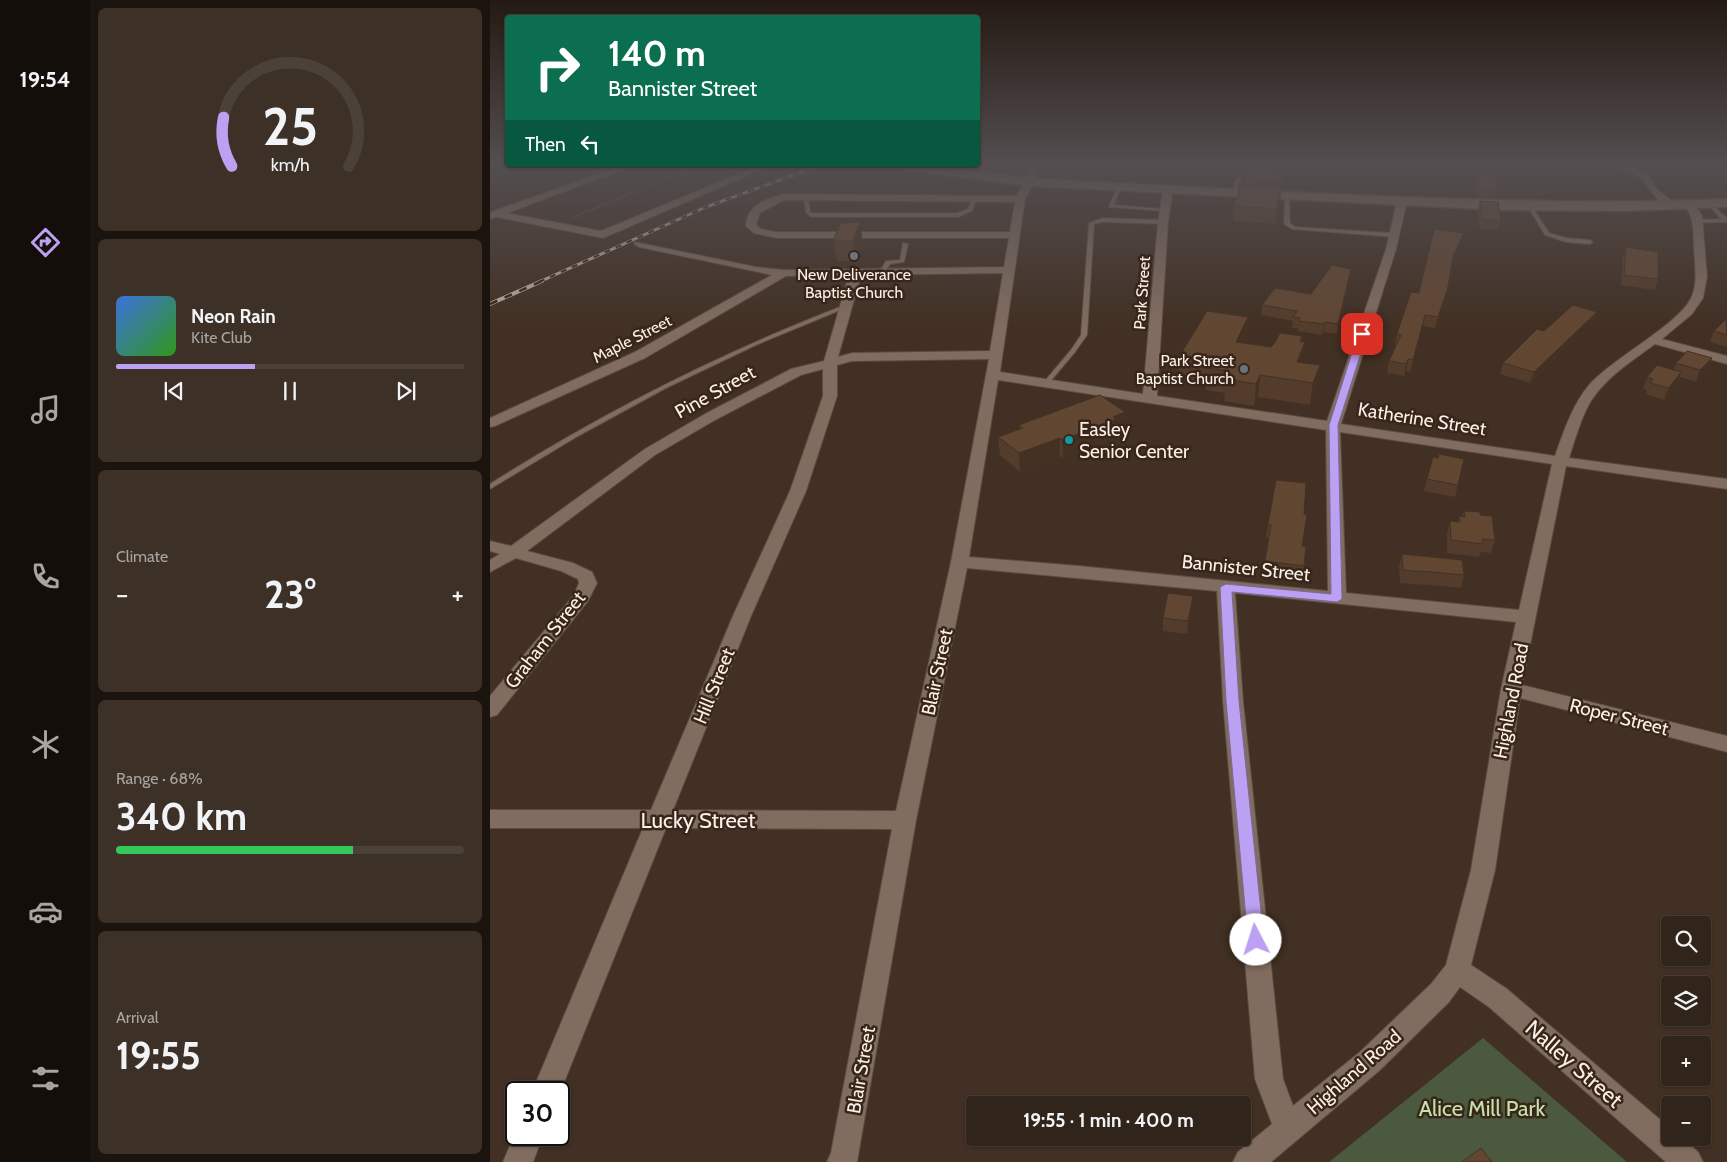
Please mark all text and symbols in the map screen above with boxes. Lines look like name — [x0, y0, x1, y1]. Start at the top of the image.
text: 140 m — [608, 32, 706, 75]
icon: right — [525, 35, 590, 100]
text: 19:54 — [20, 66, 70, 93]
text: Bannister Street — [608, 75, 757, 102]
text: 25 — [262, 95, 318, 158]
icon: left — [576, 130, 604, 158]
text: Then — [525, 133, 566, 156]
text: km/h — [270, 154, 310, 175]
icon: directions — [28, 225, 63, 260]
marker: New Deliverance Baptist Church — [848, 250, 860, 262]
street label: Park Street — [1130, 255, 1154, 330]
place label: New Deliverance Baptist Church — [797, 265, 911, 302]
text: Neon Rain — [191, 305, 276, 328]
street label: Maple Street — [589, 311, 675, 367]
pin — [1341, 313, 1383, 355]
icon: arrive — [1348, 320, 1376, 348]
text: Kite Club — [191, 328, 252, 347]
place label: Park Street Baptist Church — [1136, 351, 1235, 388]
street label: Pine Street — [671, 360, 760, 423]
marker: Park Street Baptist Church — [1238, 363, 1250, 375]
icon: previous — [160, 377, 188, 405]
icon: pause — [276, 377, 304, 405]
icon: next — [392, 377, 420, 405]
icon: music — [28, 392, 63, 427]
street label: Katherine Street — [1356, 398, 1488, 441]
place label: Easley Senior Center — [1079, 418, 1189, 463]
marker: Easley Senior Center — [1063, 434, 1075, 446]
text: Climate — [116, 547, 168, 566]
street label: Bannister Street — [1181, 550, 1312, 586]
icon: phone — [28, 559, 63, 594]
text: 23° — [264, 571, 316, 618]
text: − — [116, 577, 128, 611]
text: + — [452, 577, 464, 611]
street label: Graham Street — [500, 586, 590, 693]
street label: Blair Street — [917, 626, 958, 717]
street label: Highland Road — [1489, 641, 1533, 761]
street label: Hill Street — [688, 644, 740, 727]
street label: Roper Street — [1567, 694, 1671, 741]
icon: climate — [28, 727, 63, 762]
text: Range · 68% — [116, 769, 203, 788]
text: 340 km — [116, 793, 247, 840]
street label: Lucky Street — [641, 807, 756, 834]
icon: car — [28, 894, 63, 929]
position arrow — [1229, 913, 1281, 965]
map controls — [1661, 916, 1711, 1146]
button: search — [1661, 916, 1711, 966]
button: layers — [1661, 976, 1711, 1026]
text: Arrival — [116, 1008, 159, 1027]
street label: Nalley Street — [1520, 1014, 1629, 1114]
street label: Blair Street — [842, 1024, 880, 1115]
street label: Highland Road — [1302, 1025, 1406, 1119]
text: 19:55 — [116, 1032, 201, 1079]
button: + — [1661, 1036, 1711, 1086]
icon: filters — [28, 1061, 63, 1096]
speed limit sign: 30 — [505, 1081, 570, 1146]
park label: Alice Mill Park — [1419, 1095, 1545, 1122]
button: − — [1661, 1096, 1711, 1146]
text: 19:55 · 1 min · 400 m — [1023, 1109, 1194, 1132]

